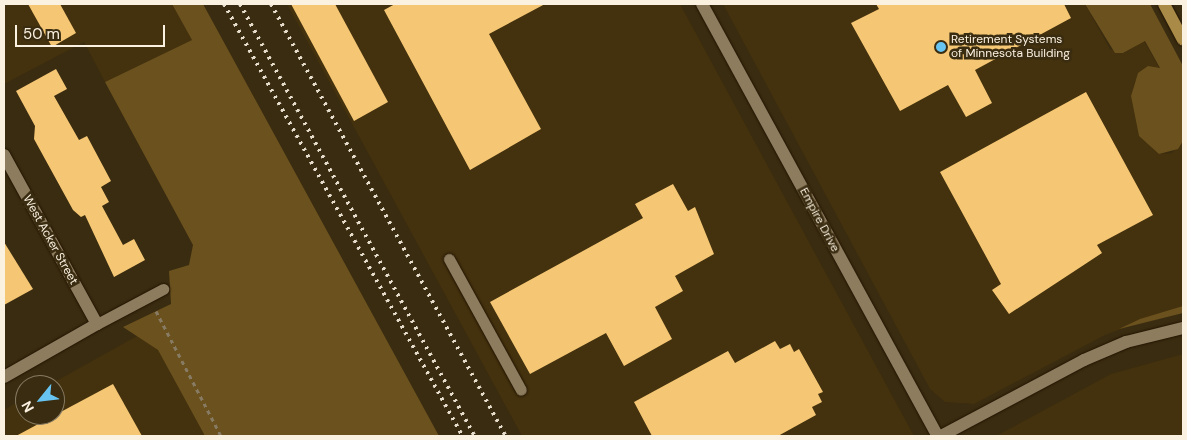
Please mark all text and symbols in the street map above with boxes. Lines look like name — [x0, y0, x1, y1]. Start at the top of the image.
scale bar — [18, 15, 168, 47]
text: 50 m — [23, 24, 60, 44]
place label: Retirement Systems of Minnesota Building — [951, 33, 1070, 61]
marker: Retirement Systems of Minnesota Building — [935, 41, 947, 53]
street label: Empire Drive — [796, 185, 842, 255]
street label: West Acker Street — [19, 193, 81, 287]
north arrow — [15, 375, 65, 425]
text: N — [17, 398, 38, 416]

